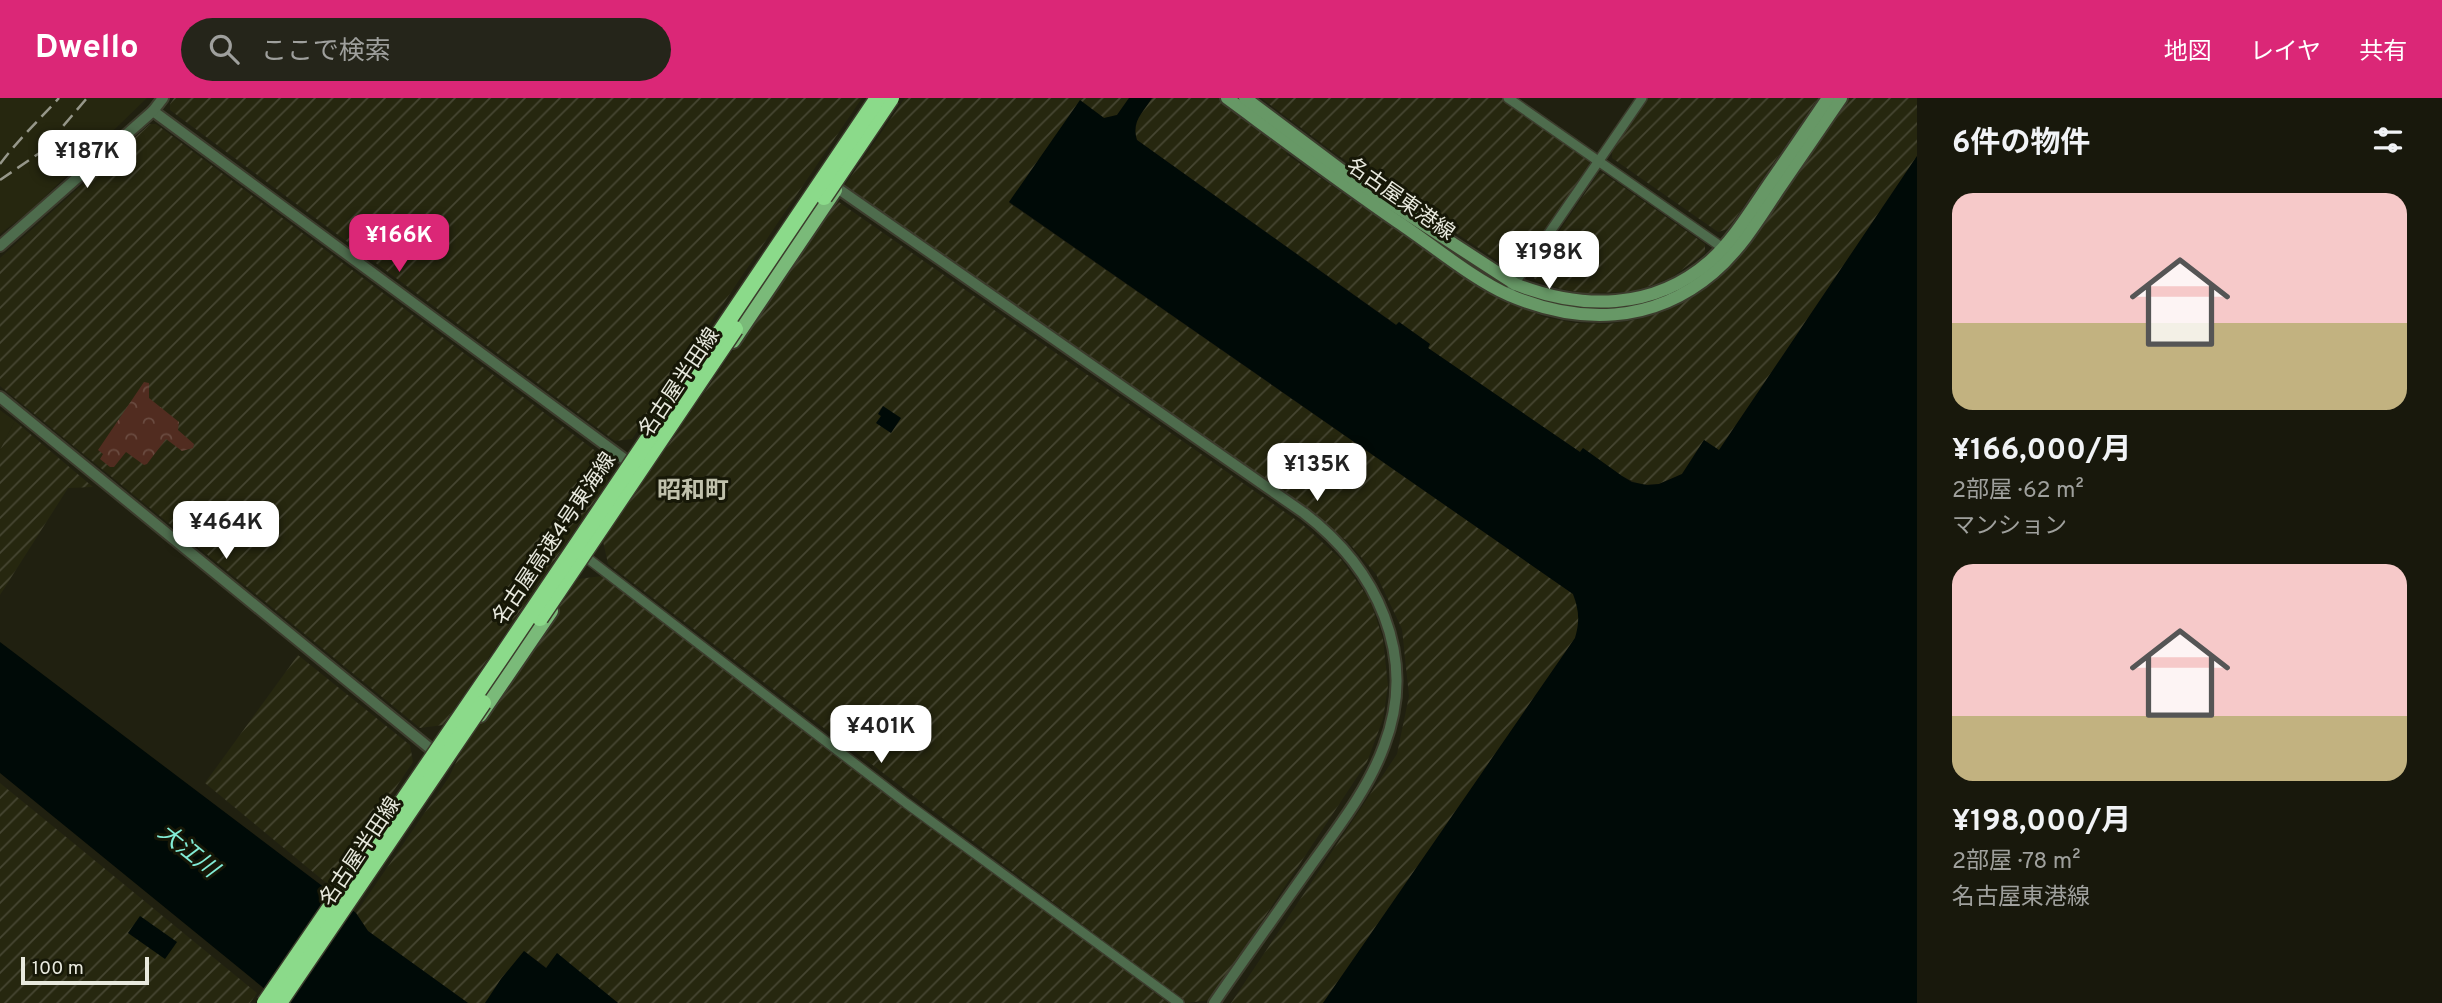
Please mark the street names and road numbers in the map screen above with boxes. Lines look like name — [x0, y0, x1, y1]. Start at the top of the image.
street label: 名古屋東港線 — [1341, 153, 1459, 247]
street label: 名古屋半田線 — [634, 323, 726, 443]
street label: 名古屋高速4号東海線 — [487, 448, 623, 630]
street label: 名古屋半田線 — [315, 792, 407, 912]

